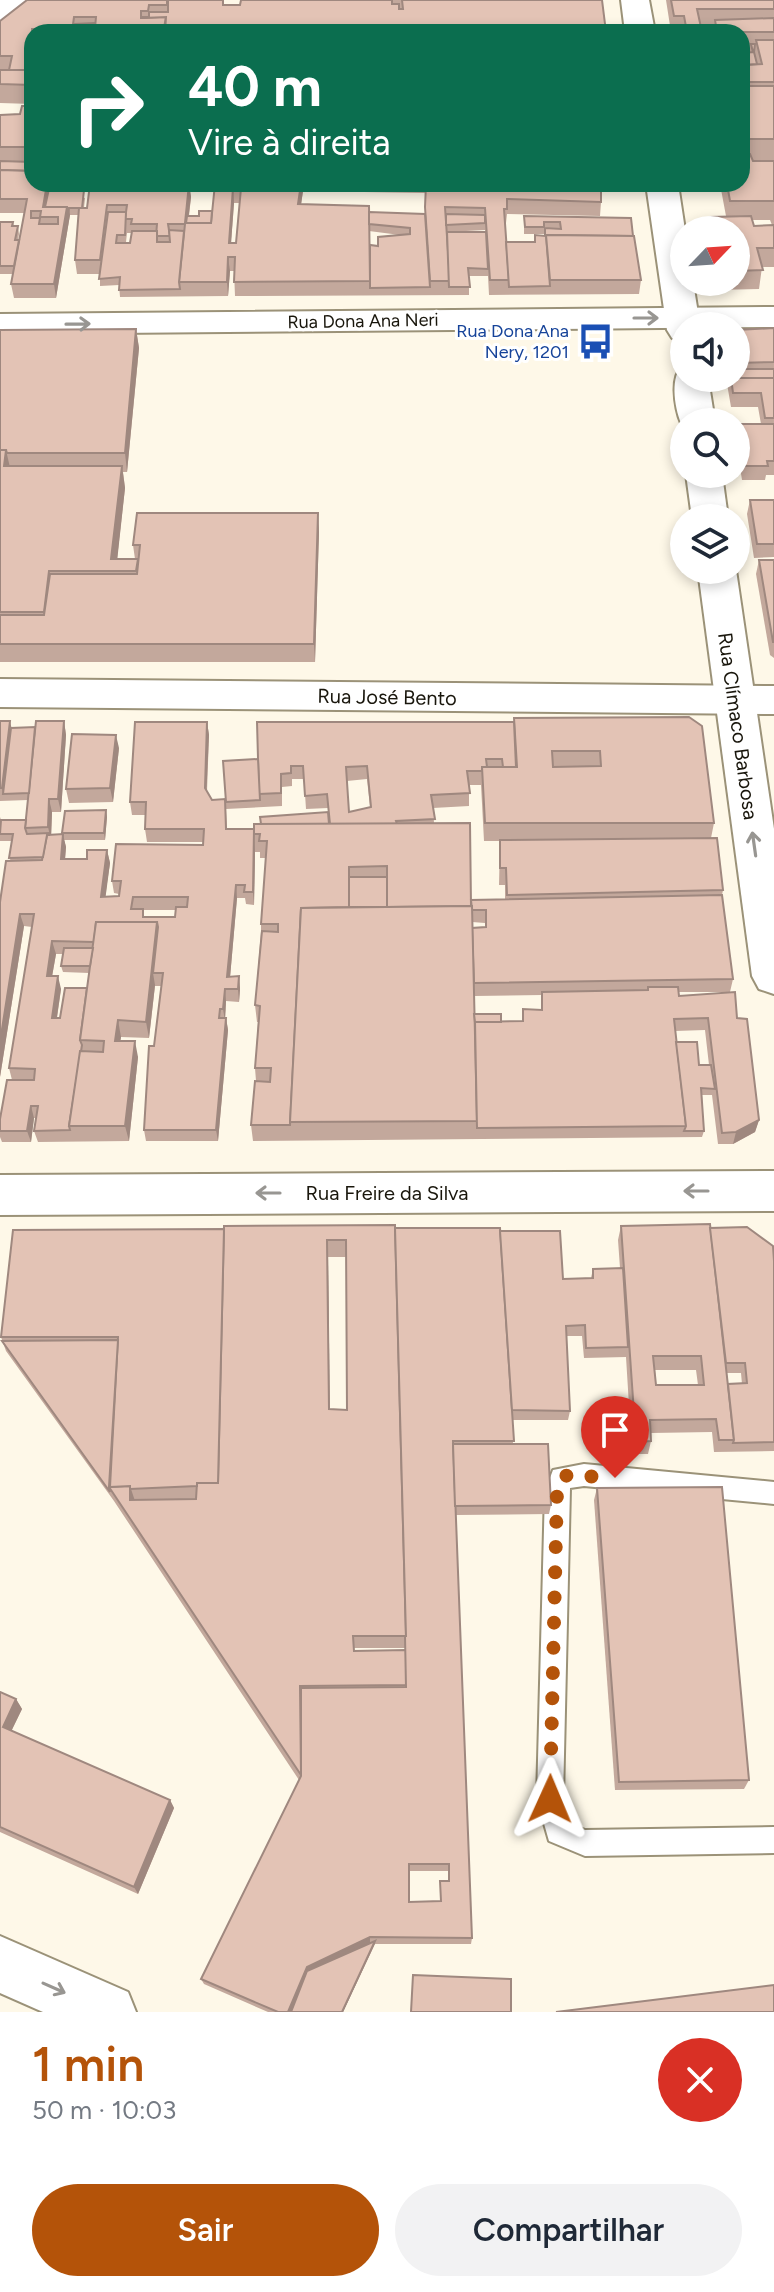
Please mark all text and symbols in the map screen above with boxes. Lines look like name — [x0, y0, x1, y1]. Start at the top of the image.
text: 40 m — [188, 53, 322, 120]
icon: right — [56, 56, 160, 160]
text: Vire à direita — [188, 121, 391, 164]
north arrow — [670, 216, 750, 296]
map controls — [670, 216, 750, 584]
street label: Rua Dona Ana Neri — [287, 309, 439, 333]
one-way arrow — [632, 310, 659, 326]
button: sound — [670, 312, 750, 392]
one-way arrow — [64, 316, 91, 332]
place label: Rua Dona Ana Nery, 1201 — [456, 320, 569, 363]
bus stop icon: Rua Dona Ana Nery, 1201 — [576, 322, 614, 360]
button: search — [670, 408, 750, 488]
button: layers — [670, 504, 750, 584]
street label: Rua Clímaco Barbosa — [713, 631, 763, 821]
street label: Rua José Bento — [317, 684, 457, 710]
one-way arrow — [746, 832, 761, 857]
street label: Rua Freire da Silva — [306, 1181, 468, 1205]
one-way arrow — [683, 1183, 710, 1199]
one-way arrow — [255, 1185, 282, 1201]
pin — [581, 1396, 649, 1478]
icon: arrive — [593, 1408, 637, 1452]
position arrow — [508, 1757, 592, 1841]
one-way arrow — [42, 1981, 66, 1996]
text: 1 min — [32, 2035, 144, 2093]
button: close — [658, 2038, 742, 2122]
text: 50 m · 10:03 — [32, 2094, 176, 2126]
button: Sair — [32, 2184, 379, 2276]
button: Compartilhar — [395, 2184, 742, 2276]

